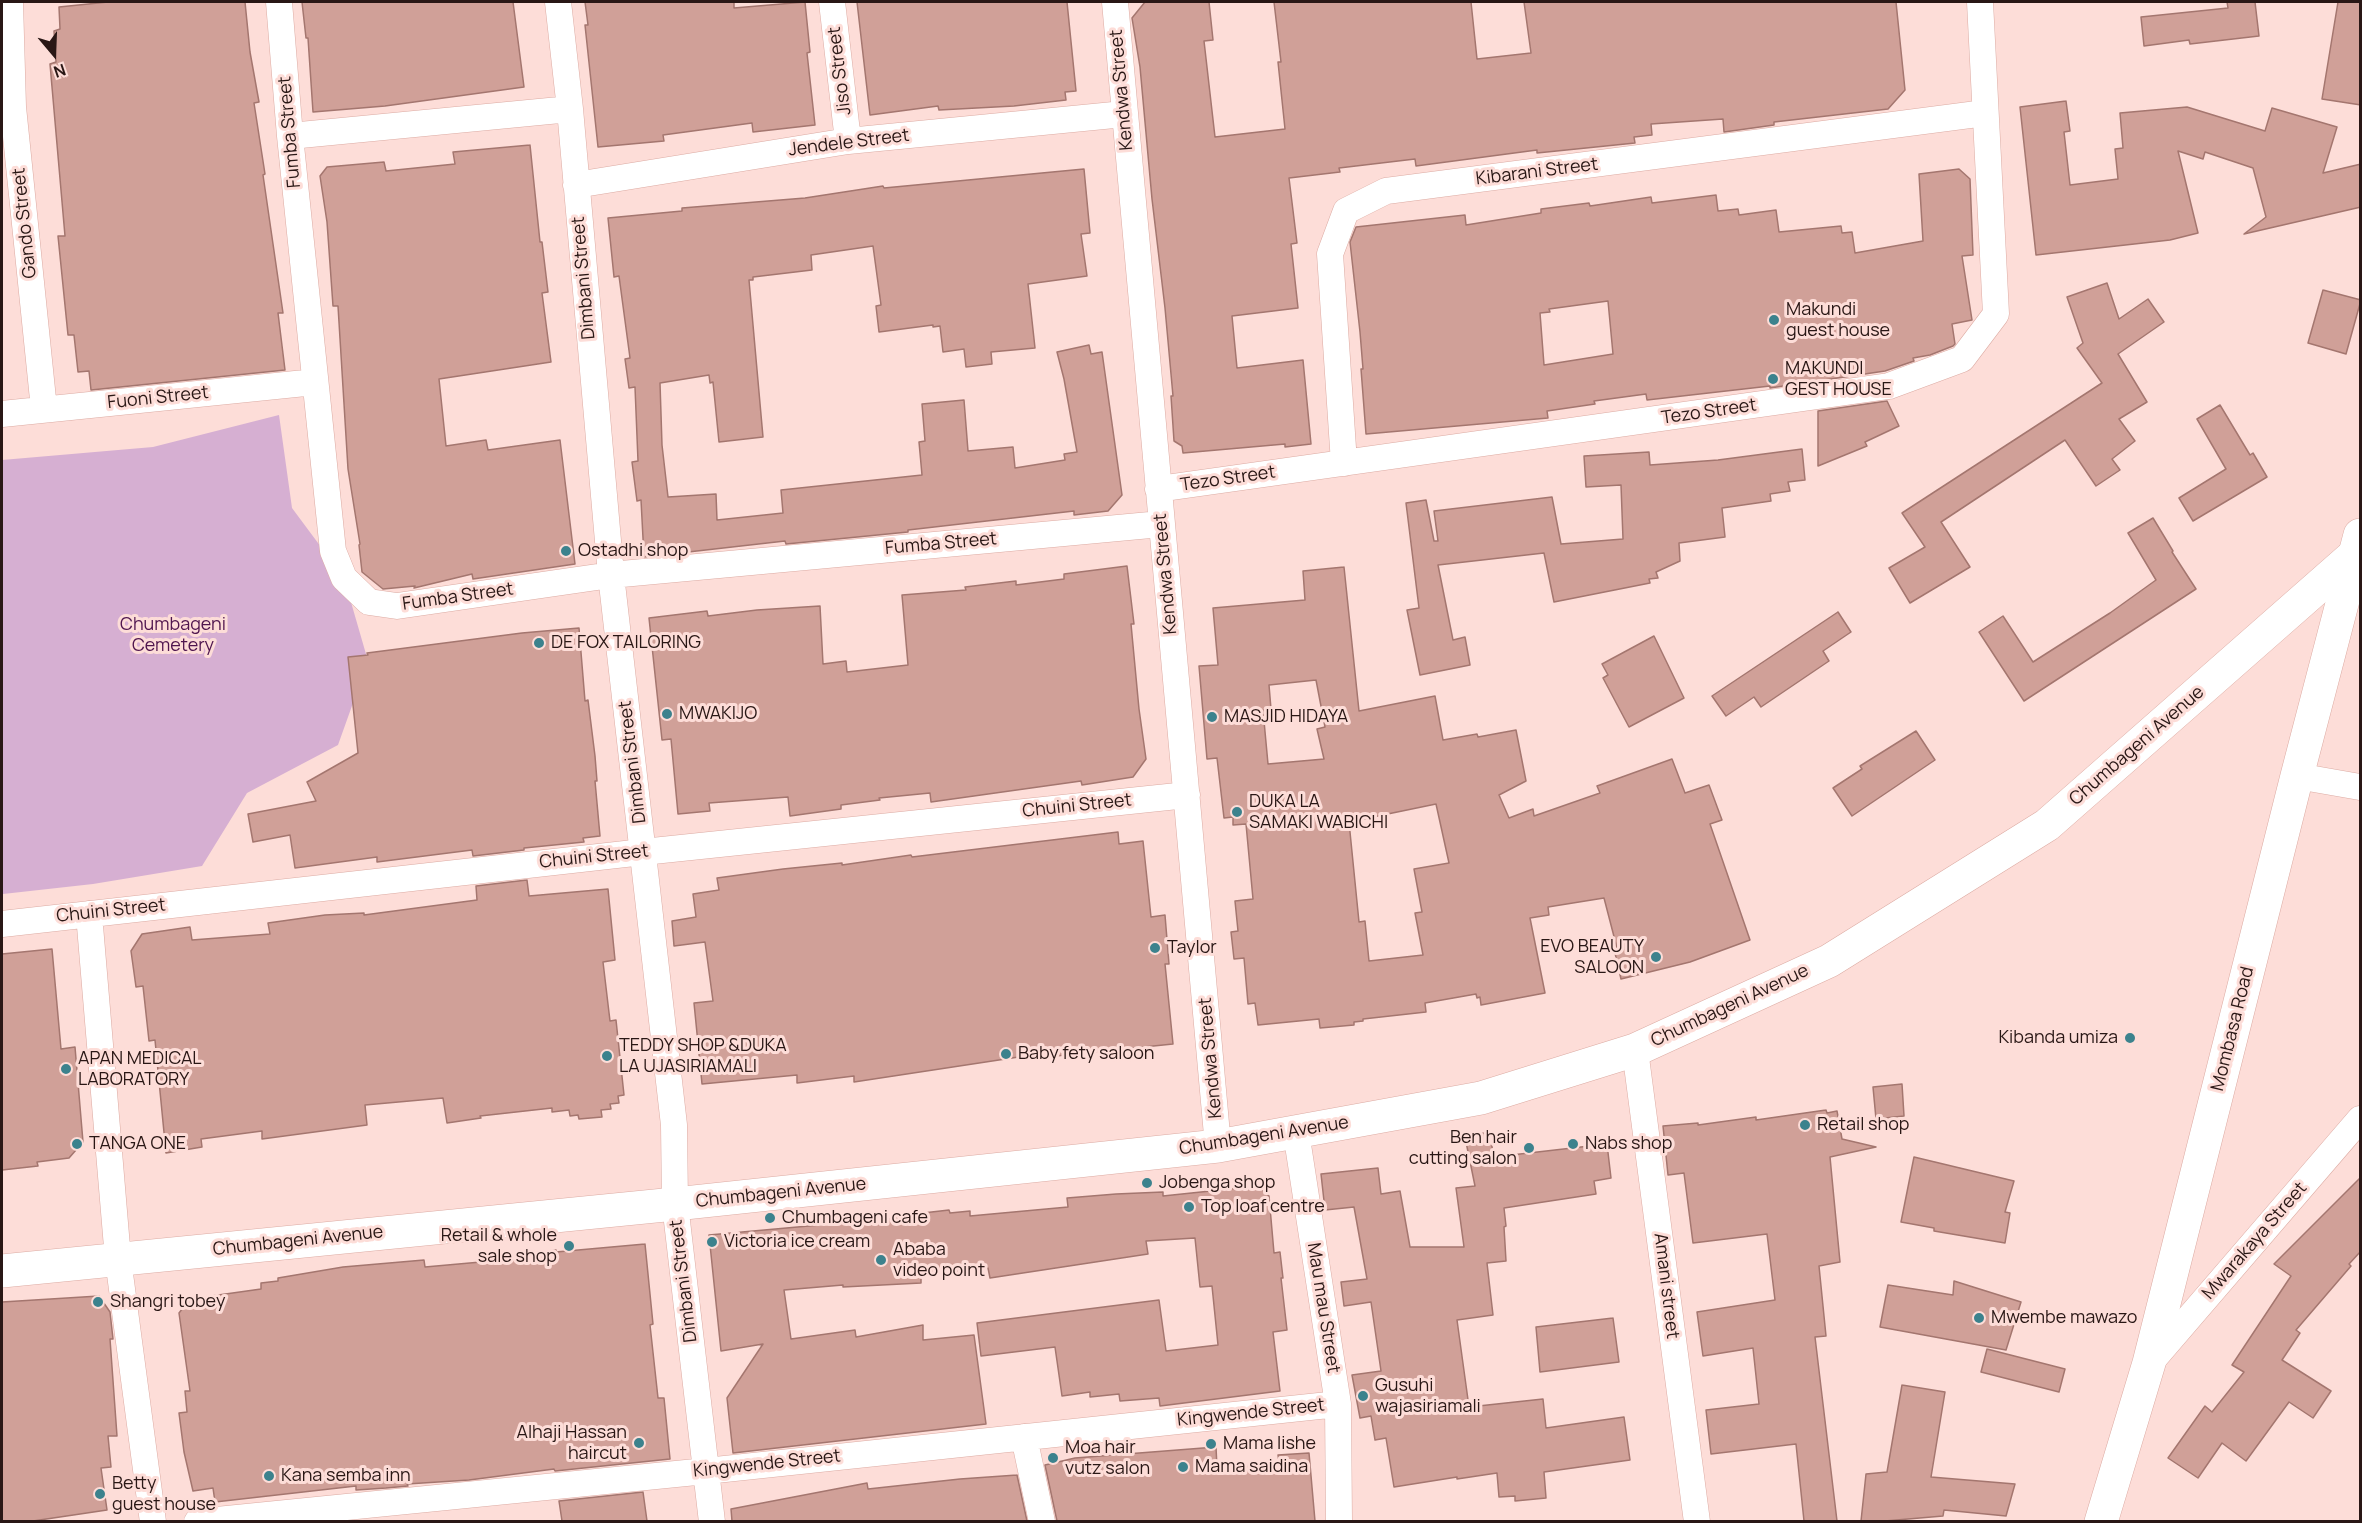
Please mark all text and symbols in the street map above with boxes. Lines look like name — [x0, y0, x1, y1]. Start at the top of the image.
north arrow — [24, 24, 84, 84]
street label: Jiso Street — [824, 25, 856, 117]
street label: Kendwa Street — [1106, 29, 1138, 151]
text: N — [51, 59, 69, 83]
street label: Fumba Street — [274, 75, 306, 189]
street label: Jendele Street — [787, 125, 911, 161]
street label: Kibarani Street — [1475, 154, 1599, 190]
street label: Gando Street — [8, 167, 42, 279]
street label: Dimbani Street — [568, 216, 600, 340]
place label: Makundi guest house — [1786, 299, 1890, 342]
marker: Makundi guest house — [1767, 313, 1781, 327]
place label: MAKUNDI GEST HOUSE — [1785, 358, 1892, 400]
marker: MAKUNDI GEST HOUSE — [1766, 372, 1780, 386]
street label: Fuoni Street — [106, 382, 210, 414]
street label: Tezo Street — [1660, 395, 1758, 429]
street label: Tezo Street — [1179, 462, 1277, 496]
street label: Kendwa Street — [1150, 513, 1182, 635]
street label: Fumba Street — [884, 528, 998, 560]
place label: Ostadhi shop — [578, 540, 688, 562]
marker: Ostadhi shop — [559, 544, 573, 558]
street label: Fumba Street — [401, 579, 515, 615]
park label: Chumbageni Cemetery — [120, 614, 226, 656]
place label: DE FOX TAILORING — [551, 632, 701, 654]
marker: DE FOX TAILORING — [532, 636, 546, 650]
street label: Chumbageni Avenue — [2065, 682, 2209, 810]
street label: Dimbani Street — [615, 699, 651, 825]
place label: MWAKIJO — [679, 703, 757, 725]
place label: MASJID HIDAYA — [1224, 706, 1348, 728]
marker: MWAKIJO — [660, 707, 674, 721]
marker: MASJID HIDAYA — [1205, 710, 1219, 724]
street label: Chuini Street — [1021, 790, 1133, 822]
place label: DUKA LA SAMAKI WABICHI — [1249, 791, 1388, 834]
marker: DUKA LA SAMAKI WABICHI — [1230, 805, 1244, 819]
street label: Chuini Street — [538, 841, 650, 873]
street label: Chuini Street — [55, 895, 167, 927]
place label: EVO BEAUTY SALOON — [1540, 936, 1644, 978]
place label: Taylor — [1167, 937, 1217, 959]
marker: Taylor — [1148, 941, 1162, 955]
marker: EVO BEAUTY SALOON — [1649, 950, 1663, 964]
street label: Chumbageni Avenue — [1648, 960, 1812, 1052]
street label: Mombasa Road — [2207, 965, 2259, 1093]
street label: Kendwa Street — [1195, 997, 1227, 1119]
place label: Kibanda umiza — [1998, 1027, 2118, 1049]
marker: Kibanda umiza — [2123, 1031, 2137, 1045]
place label: TEDDY SHOP &DUKA LA UJASIRIAMALI — [619, 1035, 787, 1078]
place label: Baby fety saloon — [1018, 1043, 1155, 1065]
marker: Baby fety saloon — [999, 1047, 1013, 1061]
place label: APAN MEDICAL LABORATORY — [78, 1048, 201, 1090]
marker: TEDDY SHOP &DUKA LA UJASIRIAMALI — [600, 1049, 614, 1063]
marker: APAN MEDICAL LABORATORY — [59, 1062, 73, 1076]
street label: Chumbageni Avenue — [1178, 1112, 1350, 1160]
place label: Retail shop — [1817, 1114, 1910, 1136]
marker: Retail shop — [1798, 1118, 1812, 1132]
place label: Ben hair cutting salon — [1409, 1127, 1517, 1170]
place label: TANGA ONE — [89, 1133, 186, 1155]
place label: Nabs shop — [1585, 1133, 1672, 1155]
marker: TANGA ONE — [70, 1137, 84, 1151]
marker: Nabs shop — [1566, 1137, 1580, 1151]
marker: Ben hair cutting salon — [1522, 1141, 1536, 1155]
place label: Jobenga shop — [1159, 1172, 1275, 1194]
street label: Chumbageni Avenue — [695, 1173, 867, 1213]
marker: Jobenga shop — [1140, 1176, 1154, 1190]
street label: Mwarakaya Street — [2198, 1178, 2312, 1304]
place label: Top loaf centre — [1201, 1196, 1325, 1218]
marker: Top loaf centre — [1182, 1200, 1196, 1214]
place label: Chumbageni cafe — [782, 1207, 928, 1229]
marker: Chumbageni cafe — [763, 1211, 777, 1225]
street label: Dimbani Street — [666, 1218, 702, 1344]
street label: Chumbageni Avenue — [212, 1221, 384, 1261]
place label: Retail & whole sale shop — [441, 1225, 557, 1268]
place label: Victoria ice cream — [724, 1231, 870, 1253]
street label: Amani street — [1649, 1232, 1683, 1340]
marker: Victoria ice cream — [705, 1235, 719, 1249]
marker: Retail & whole sale shop — [562, 1239, 576, 1253]
place label: Ababa video point — [893, 1239, 985, 1282]
street label: Mau mau Street — [1302, 1241, 1344, 1375]
marker: Ababa video point — [874, 1253, 888, 1267]
place label: Shangri tobey — [110, 1291, 225, 1313]
marker: Shangri tobey — [91, 1295, 105, 1309]
place label: Mwembe mawazo — [1991, 1307, 2138, 1329]
marker: Mwembe mawazo — [1972, 1311, 1986, 1325]
place label: Gusuhi wajasiriamali — [1375, 1375, 1481, 1418]
marker: Gusuhi wajasiriamali — [1356, 1389, 1370, 1403]
street label: Kingwende Street — [1176, 1395, 1326, 1431]
place label: Alhaji Hassan haircut — [516, 1422, 627, 1464]
place label: Mama lishe — [1223, 1433, 1316, 1455]
marker: Alhaji Hassan haircut — [632, 1436, 646, 1450]
place label: Moa hair vutz salon — [1065, 1437, 1150, 1480]
marker: Mama lishe — [1204, 1437, 1218, 1451]
street label: Kingwende Street — [692, 1446, 842, 1482]
marker: Moa hair vutz salon — [1046, 1451, 1060, 1465]
place label: Mama saidina — [1195, 1456, 1308, 1478]
marker: Mama saidina — [1176, 1460, 1190, 1474]
place label: Kana semba inn — [281, 1465, 411, 1487]
marker: Kana semba inn — [262, 1469, 276, 1483]
place label: Betty guest house — [112, 1473, 216, 1516]
marker: Betty guest house — [93, 1487, 107, 1501]

